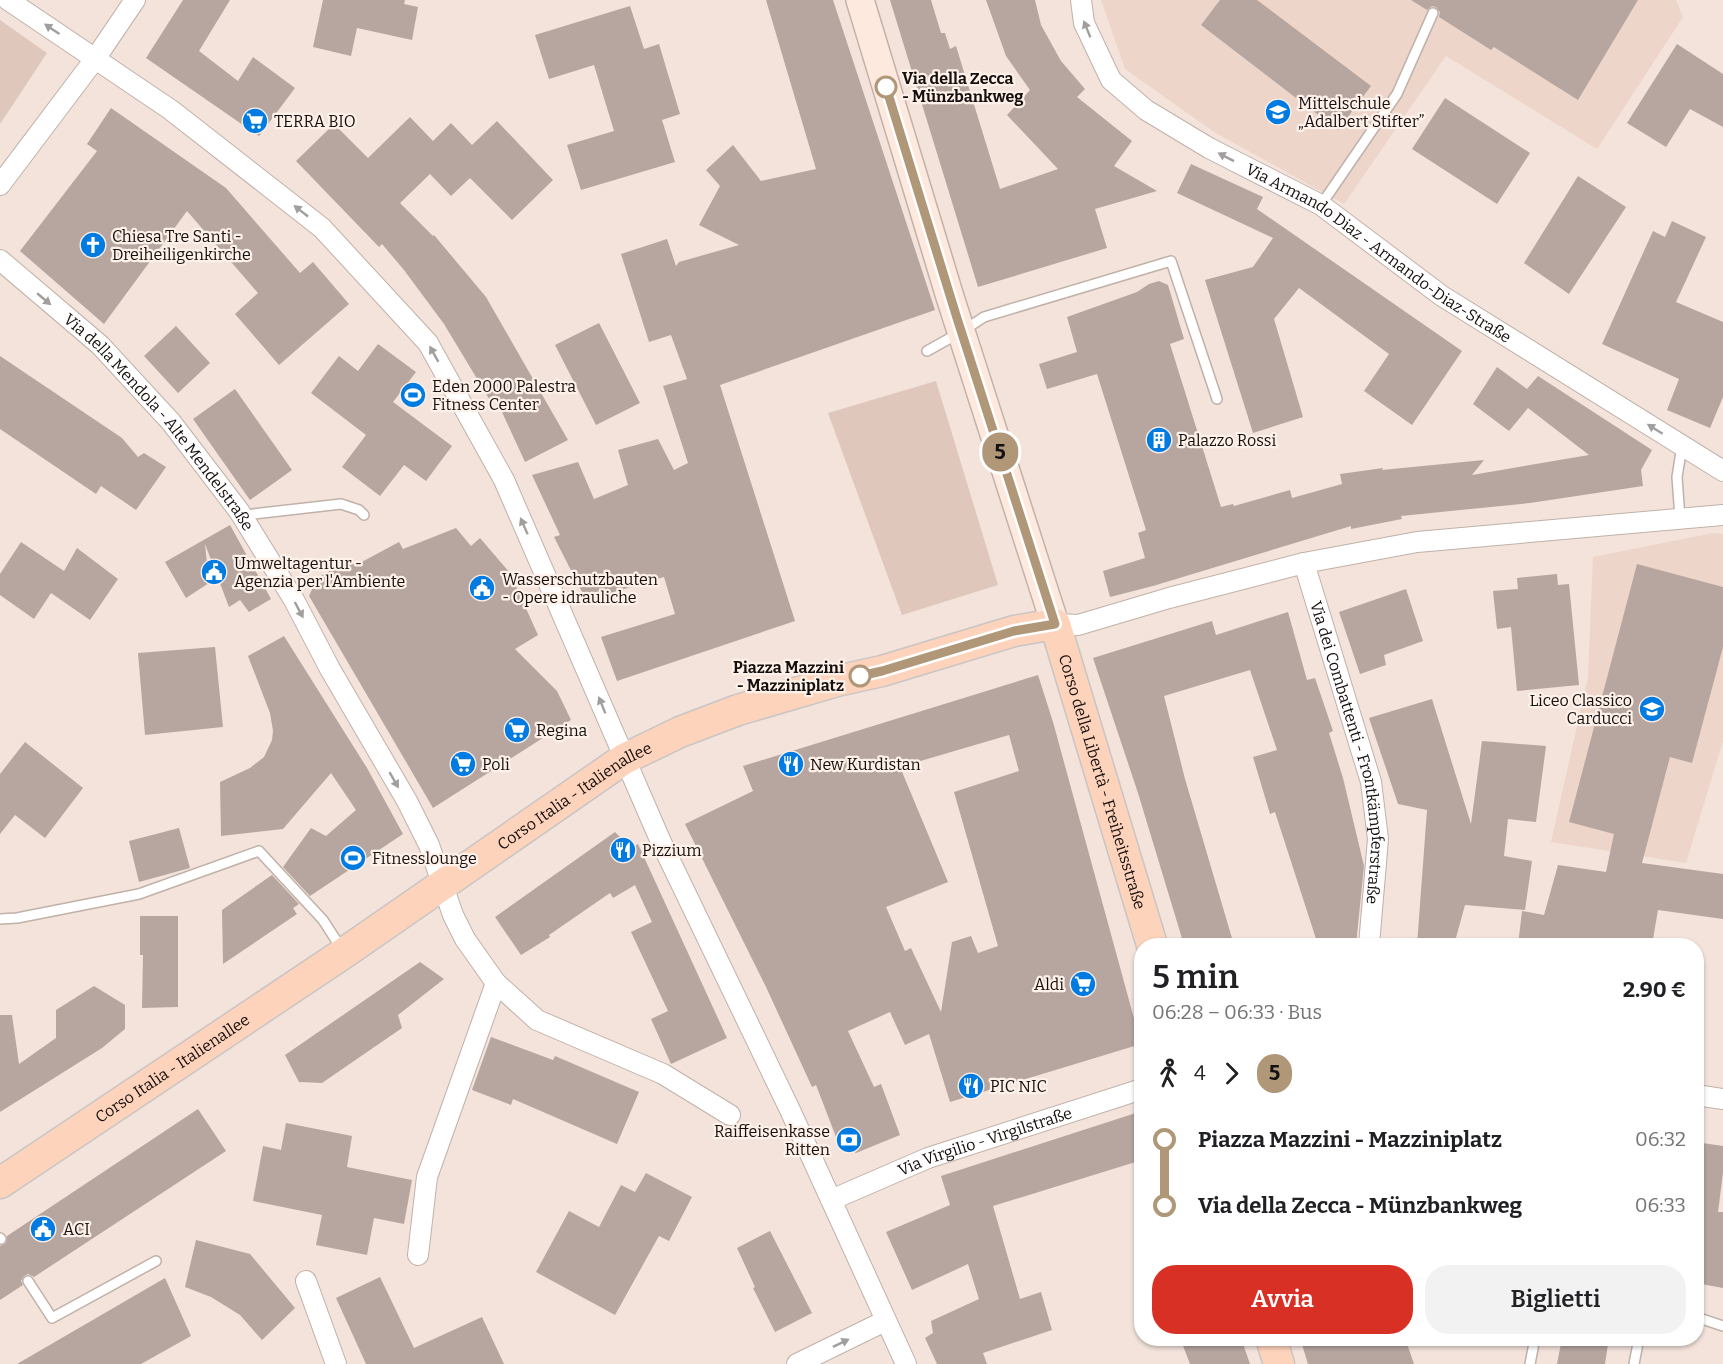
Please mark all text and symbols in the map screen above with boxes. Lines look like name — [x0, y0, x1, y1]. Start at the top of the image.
one-way arrow — [1082, 19, 1092, 37]
one-way arrow — [44, 23, 60, 35]
place label: Via della Zecca - Münzbankweg — [902, 69, 1024, 106]
marker: Via della Zecca - Münzbankweg — [875, 76, 897, 98]
place label: Mittelschule „Adalbert Stifter” — [1298, 94, 1425, 131]
school or university icon: Mittelschule „Adalbert Stifter” — [1263, 97, 1293, 127]
supermarket icon: TERRA BIO — [240, 106, 270, 136]
place label: TERRA BIO — [274, 112, 356, 131]
one-way arrow — [1217, 152, 1234, 161]
street label: Via Armando Diaz - Armando-Diaz-Straße — [1243, 159, 1515, 347]
one-way arrow — [293, 205, 309, 218]
place label: Chiesa Tre Santi - Dreiheiligenkirche — [112, 227, 251, 264]
church icon: Chiesa Tre Santi - Dreiheiligenkirche — [78, 230, 108, 260]
one-way arrow — [36, 292, 52, 305]
street label: Via della Mendola - Alte Mendelstraße — [60, 310, 258, 534]
one-way arrow — [429, 345, 439, 362]
place label: Eden 2000 Palestra Fitness Center — [432, 377, 576, 414]
sports icon: Eden 2000 Palestra Fitness Center — [398, 380, 428, 410]
one-way arrow — [1647, 424, 1664, 435]
building icon: Palazzo Rossi — [1144, 425, 1174, 455]
place label: Palazzo Rossi — [1178, 431, 1277, 450]
line badge: 5 — [980, 432, 1020, 472]
text: 5 — [994, 439, 1006, 465]
one-way arrow — [519, 517, 529, 535]
place label: Umweltagentur - Agenzia per l'Ambiente — [234, 554, 405, 591]
public building icon: Umweltagentur - Agenzia per l'Ambiente — [199, 557, 229, 587]
place label: Wasserschutzbauten - Opere idrauliche — [502, 570, 658, 607]
public building icon: Wasserschutzbauten - Opere idrauliche — [467, 573, 497, 603]
street label: Via dei Combattenti - Frontkämpferstraße — [1306, 599, 1387, 905]
one-way arrow — [294, 602, 304, 619]
street label: Corso della Libertà - Freiheitsstraße — [1055, 652, 1150, 912]
place label: Piazza Mazzini - Mazziniplatz — [733, 658, 844, 695]
marker: Piazza Mazzini - Mazziniplatz — [849, 665, 871, 687]
place label: Liceo Classico Carducci — [1529, 691, 1632, 728]
school or university icon: Liceo Classico Carducci — [1637, 694, 1667, 724]
one-way arrow — [597, 696, 606, 714]
supermarket icon: Regina — [502, 715, 532, 745]
place label: Regina — [536, 721, 588, 740]
street label: Corso Italia - Italienallee — [494, 738, 655, 854]
supermarket icon: Poli — [448, 749, 478, 779]
restaurant icon: New Kurdistan — [776, 749, 806, 779]
place label: Poli — [482, 755, 510, 774]
place label: New Kurdistan — [810, 755, 921, 774]
one-way arrow — [389, 772, 400, 788]
restaurant icon: Pizzium — [608, 835, 638, 865]
place label: Pizzium — [642, 841, 702, 860]
sports icon: Fitnesslounge — [338, 843, 368, 873]
place label: Fitnesslounge — [372, 849, 477, 868]
text: 5 min — [1152, 957, 1239, 997]
supermarket icon: Aldi — [1068, 969, 1098, 999]
place label: Aldi — [1034, 975, 1064, 994]
text: 2.90 € — [1623, 976, 1686, 1003]
text: 06:28 – 06:33 · Bus — [1152, 1000, 1322, 1024]
street label: Corso Italia - Italienallee — [92, 1010, 253, 1127]
icon: walk — [1152, 1057, 1185, 1090]
icon: forward — [1215, 1057, 1248, 1090]
text: 5 — [1269, 1060, 1280, 1086]
text: 4 — [1194, 1061, 1206, 1085]
restaurant icon: PIC NIC — [956, 1071, 986, 1101]
place label: PIC NIC — [990, 1077, 1047, 1096]
street label: Via Virgilio - Virgilstraße — [895, 1103, 1074, 1180]
place label: Raiffeisenkasse Ritten — [714, 1122, 830, 1159]
bank icon: Raiffeisenkasse Ritten — [834, 1125, 864, 1155]
text: Piazza Mazzini - Mazziniplatz — [1198, 1126, 1502, 1153]
text: 06:32 — [1635, 1127, 1686, 1151]
text: Via della Zecca - Münzbankweg — [1198, 1192, 1522, 1219]
text: 06:33 — [1635, 1193, 1686, 1217]
public building icon: ACI — [28, 1214, 58, 1244]
place label: ACI — [63, 1220, 90, 1239]
button: Avvia — [1152, 1265, 1413, 1334]
button: Biglietti — [1425, 1265, 1686, 1334]
one-way arrow — [832, 1338, 849, 1347]

